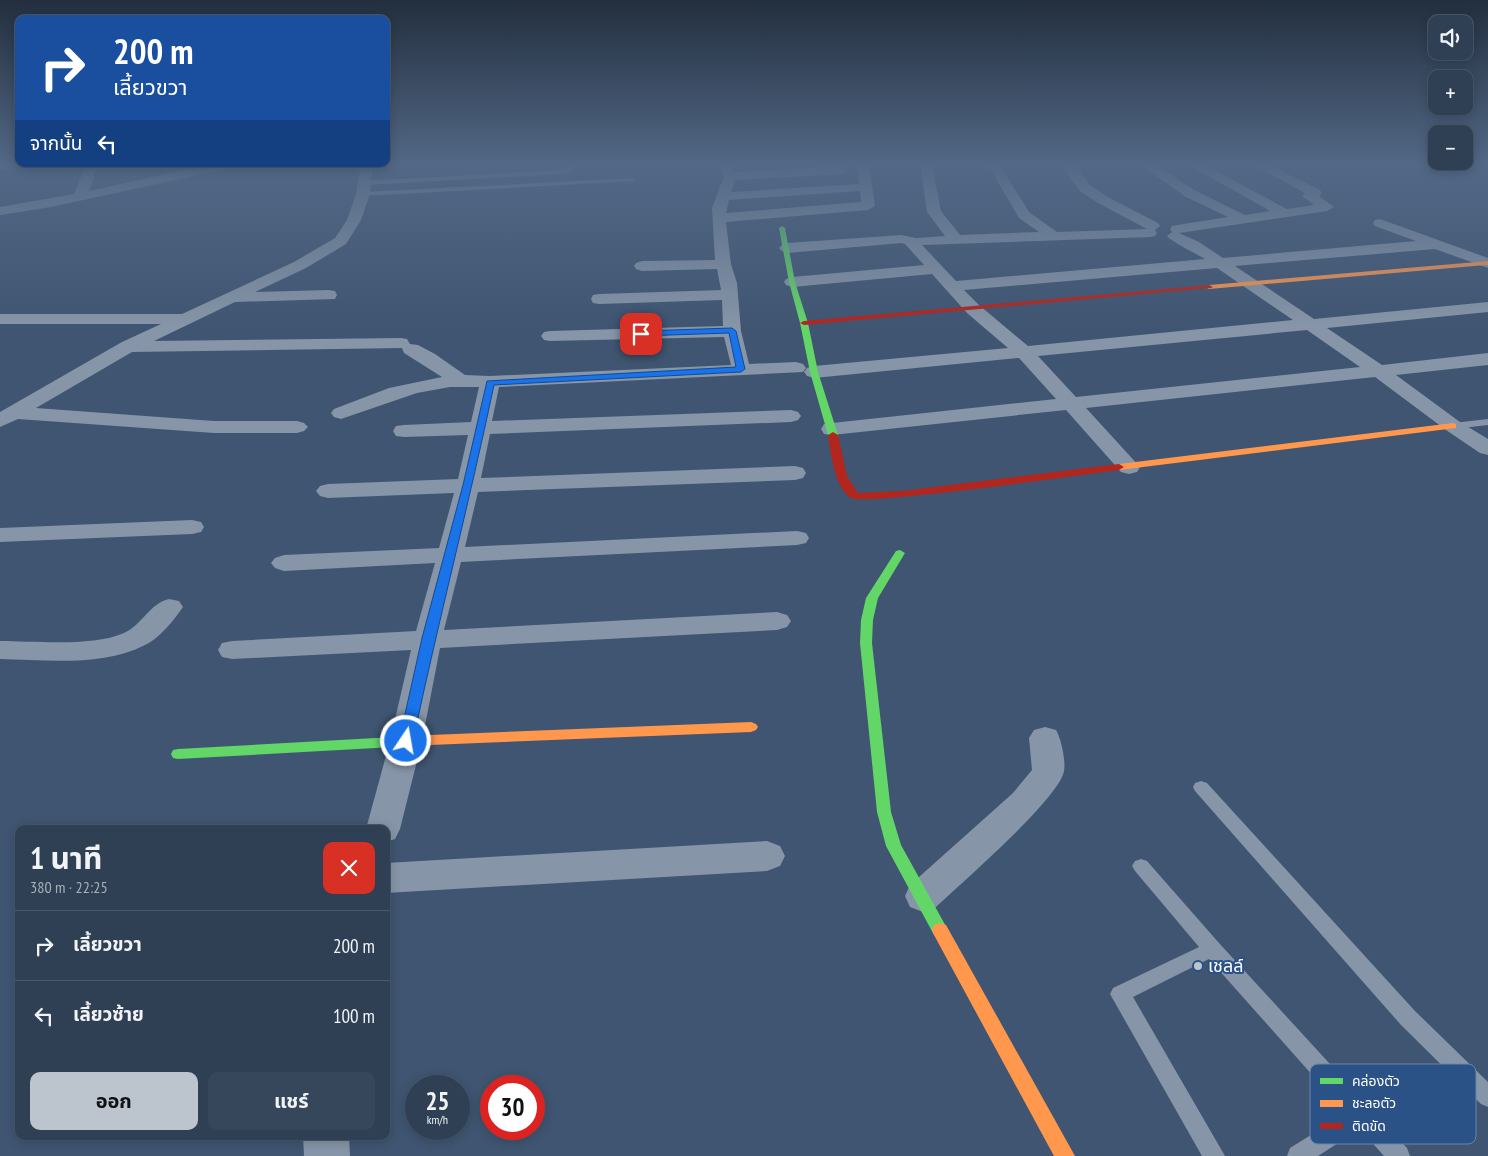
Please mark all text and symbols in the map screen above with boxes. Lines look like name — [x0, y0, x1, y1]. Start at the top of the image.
map controls — [1428, 15, 1473, 170]
button: sound — [1428, 15, 1473, 60]
text: 200 m — [113, 28, 194, 74]
icon: right — [30, 35, 95, 100]
button: + — [1428, 70, 1473, 115]
text: เลี้ยวขวา — [113, 73, 188, 101]
button: − — [1428, 125, 1473, 170]
icon: left — [93, 130, 121, 158]
text: จากนั้น — [30, 131, 83, 155]
pin — [620, 313, 662, 355]
icon: arrive — [627, 320, 655, 348]
position arrow — [379, 714, 431, 766]
text: 1 นาที — [30, 838, 102, 877]
button: close — [323, 842, 375, 894]
text: 380 m · 22:25 — [30, 877, 108, 897]
icon: right — [30, 932, 58, 960]
text: เลี้ยวขวา — [73, 932, 142, 956]
text: 200 m — [333, 934, 375, 958]
place label: เชลล์ — [1208, 954, 1244, 977]
marker: เชลล์ — [1192, 960, 1204, 972]
icon: left — [30, 1002, 58, 1030]
text: เลี้ยวซ้าย — [73, 1002, 144, 1026]
text: 100 m — [333, 1004, 375, 1028]
legend — [1310, 1064, 1476, 1144]
button: ออก — [30, 1072, 198, 1130]
button: แชร์ — [208, 1072, 375, 1130]
text: คล่องตัว — [1352, 1072, 1400, 1090]
speed limit sign: 30 — [480, 1075, 545, 1140]
text: 25 — [426, 1085, 449, 1117]
text: ชะลอตัว — [1352, 1094, 1396, 1112]
text: km/h — [427, 1112, 448, 1127]
text: ติดขัด — [1352, 1117, 1386, 1135]

